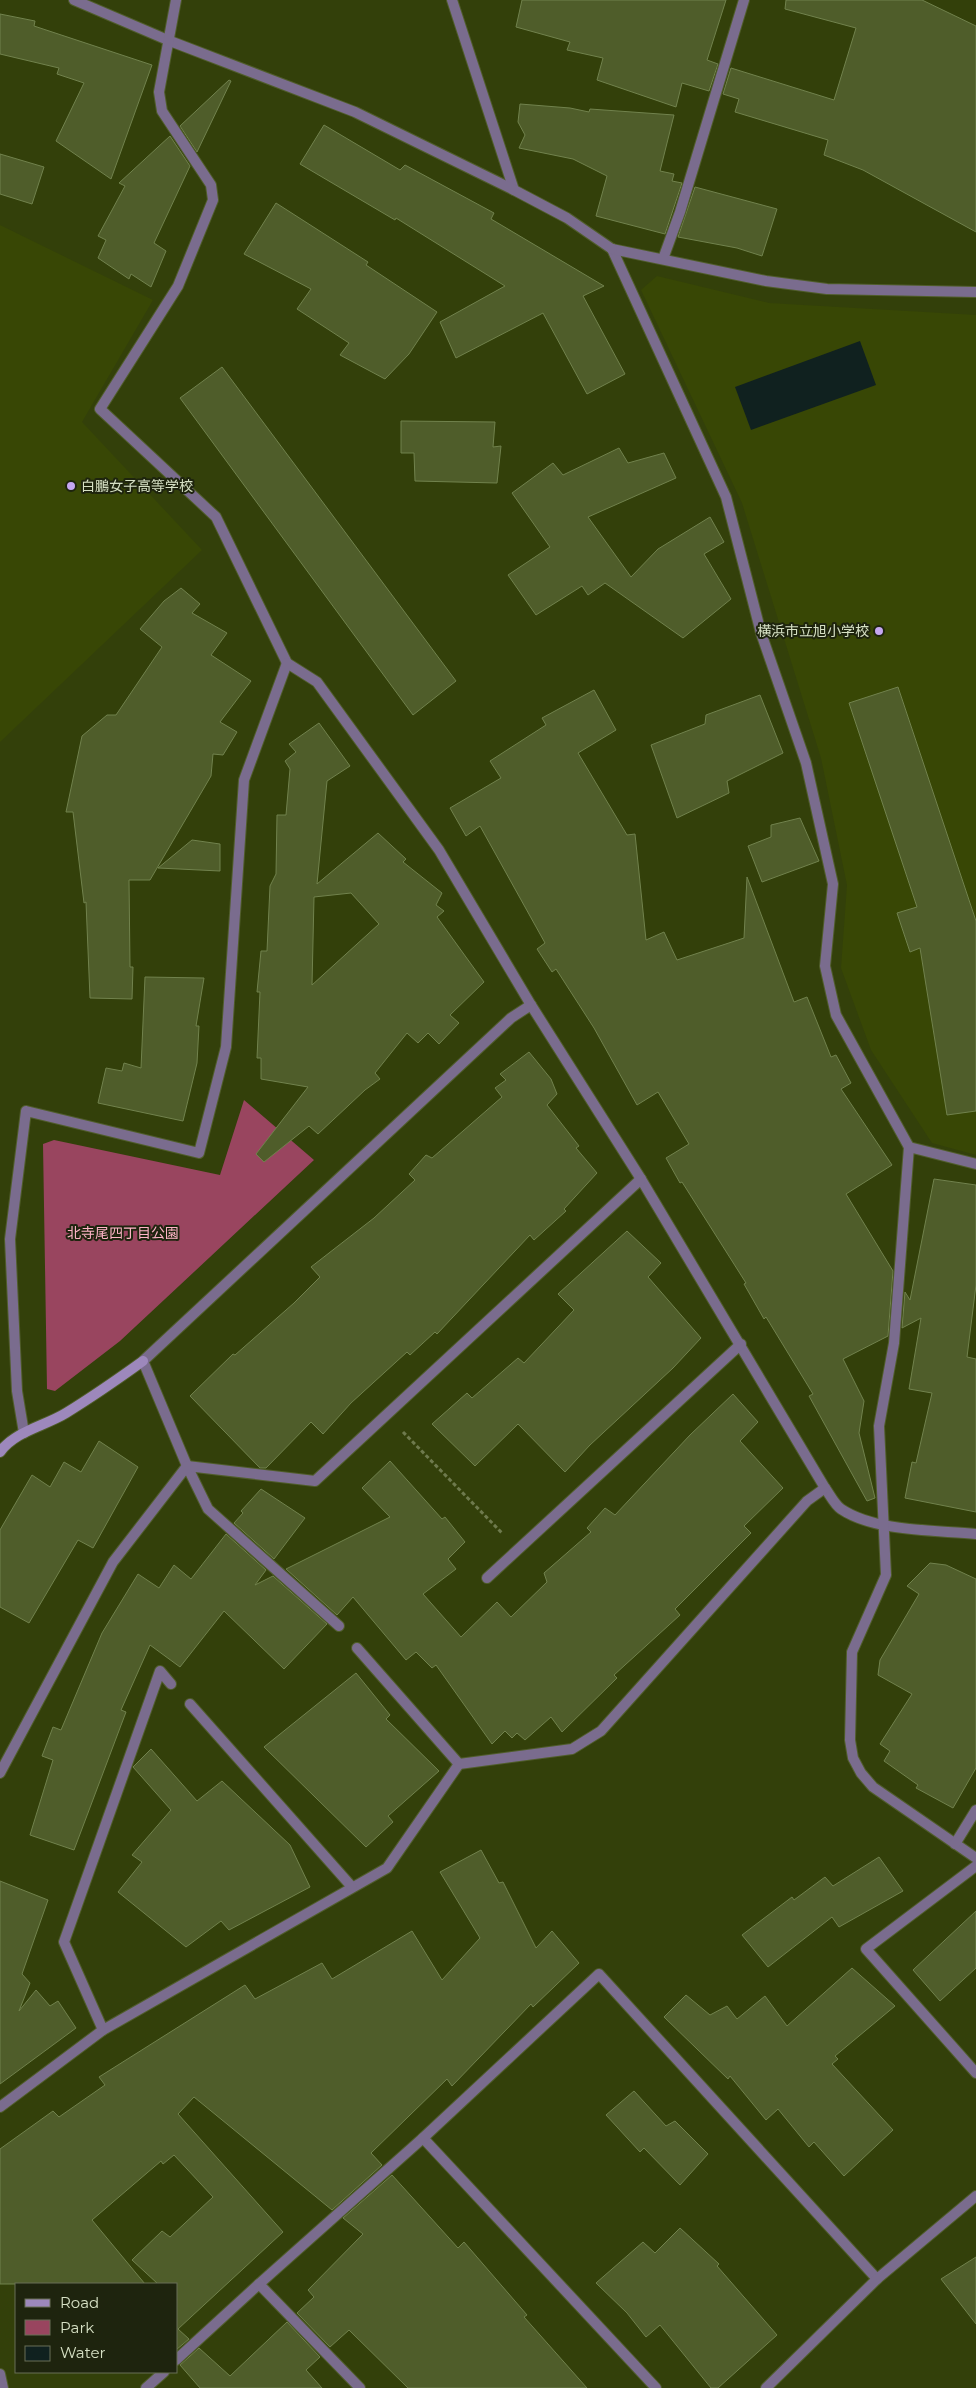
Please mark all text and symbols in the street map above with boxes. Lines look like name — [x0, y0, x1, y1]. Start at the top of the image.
place label: 白鵬女子高等学校 — [81, 477, 193, 495]
marker: 白鵬女子高等学校 — [65, 480, 77, 492]
place label: 横浜市立旭小学校 — [757, 622, 869, 640]
marker: 横浜市立旭小学校 — [873, 625, 885, 637]
park label: 北寺尾四丁目公園 — [67, 1224, 179, 1242]
legend — [15, 2283, 178, 2373]
text: Road — [60, 2293, 99, 2312]
text: Park — [60, 2318, 94, 2337]
text: Water — [60, 2343, 106, 2362]

